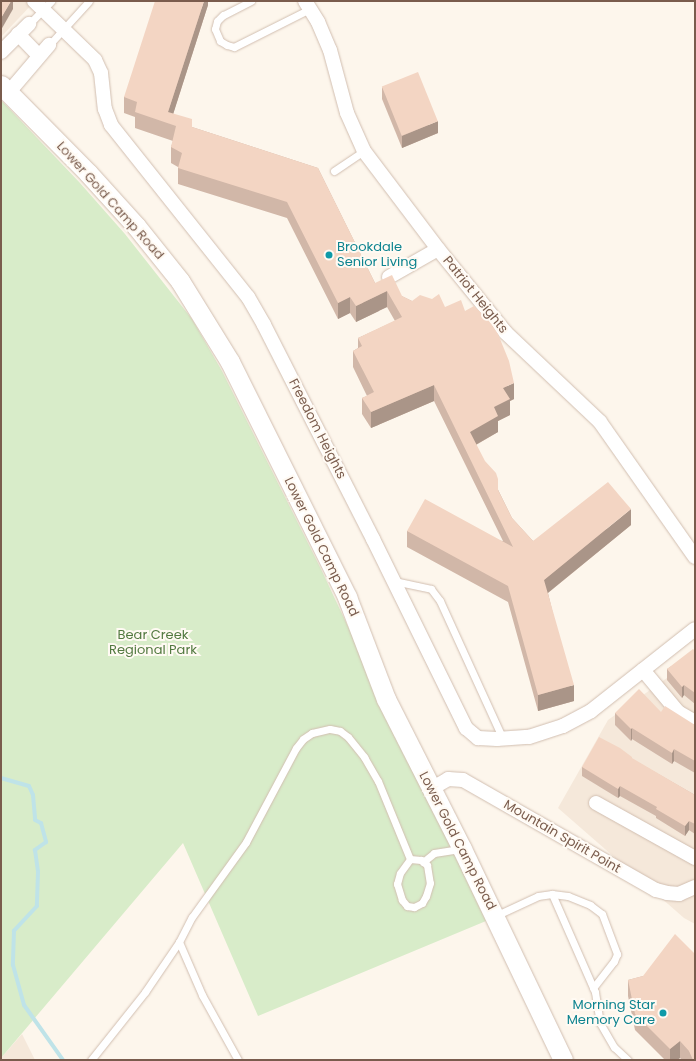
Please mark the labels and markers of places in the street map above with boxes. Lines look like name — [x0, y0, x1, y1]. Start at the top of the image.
place label: Brookdale Senior Living — [337, 240, 417, 271]
marker: Brookdale Senior Living — [324, 250, 334, 260]
place label: Morning Star Memory Care — [567, 998, 655, 1029]
marker: Morning Star Memory Care — [658, 1008, 668, 1018]

